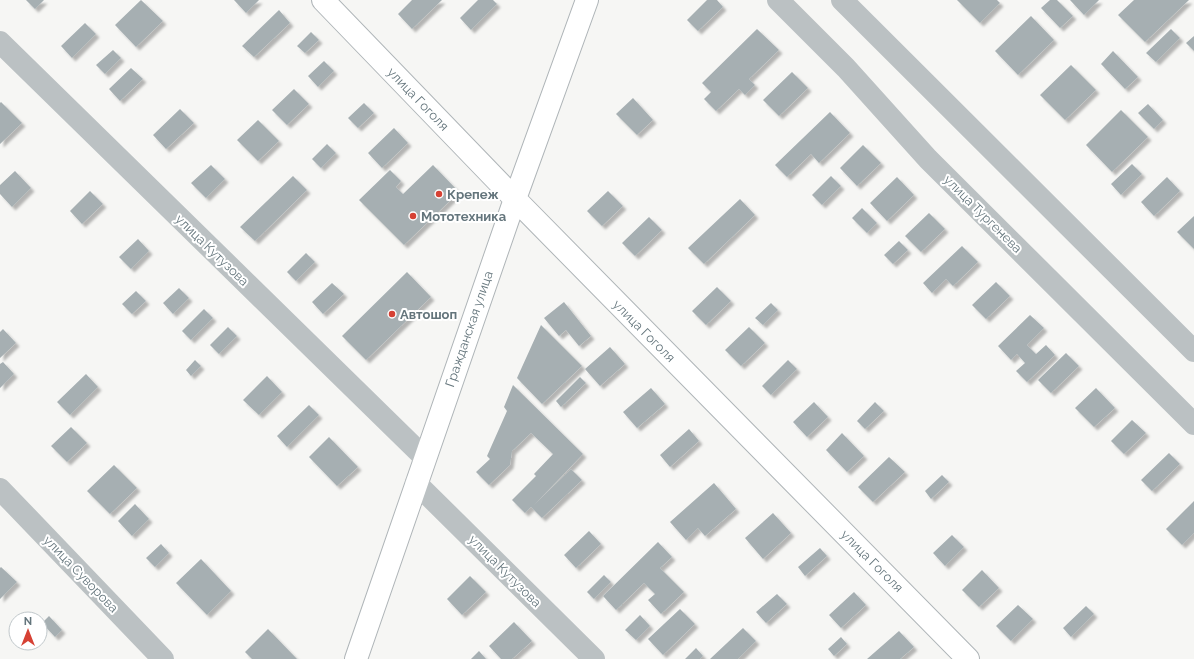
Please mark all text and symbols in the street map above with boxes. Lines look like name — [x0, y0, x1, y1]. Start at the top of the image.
street label: улица Гоголя — [384, 64, 452, 134]
street label: улица Тургенева — [941, 172, 1025, 256]
place label: Крепеж — [447, 187, 499, 202]
marker: Крепеж — [434, 189, 444, 199]
place label: Мототехника — [421, 209, 507, 224]
street label: улица Кутузова — [172, 211, 252, 289]
marker: Мототехника — [408, 211, 418, 221]
street label: Гражданская улица — [442, 269, 496, 389]
street label: улица Гоголя — [610, 297, 678, 365]
place label: Автошоп — [400, 307, 457, 322]
marker: Автошоп — [387, 309, 397, 319]
street label: улица Гоголя — [838, 527, 906, 595]
street label: улица Кутузова — [466, 532, 544, 610]
street label: улица Суворова — [41, 533, 121, 615]
north arrow — [8, 611, 48, 651]
text: N — [24, 615, 32, 628]

